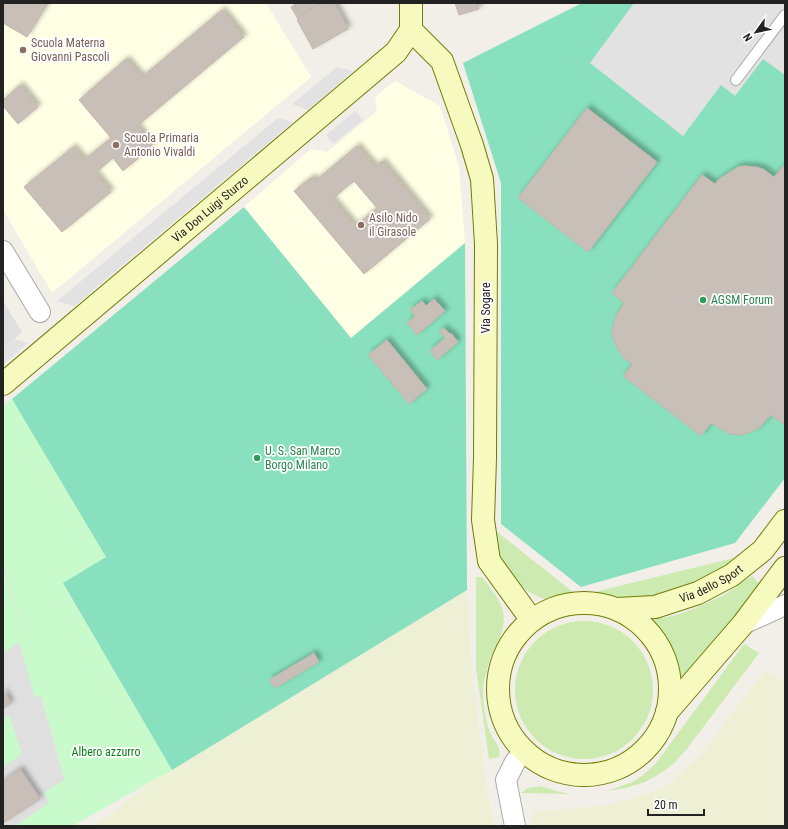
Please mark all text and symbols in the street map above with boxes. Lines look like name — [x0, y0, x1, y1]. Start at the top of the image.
north arrow — [736, 12, 776, 52]
text: N — [741, 31, 755, 44]
place label: Scuola Materna Giovanni Pascoli — [31, 36, 110, 64]
marker: Scuola Materna Giovanni Pascoli — [18, 45, 28, 55]
place label: Scuola Primaria Antonio Vivaldi — [124, 131, 199, 159]
marker: Scuola Primaria Antonio Vivaldi — [111, 140, 121, 150]
street label: Via Don Luigi Sturzo — [169, 173, 251, 245]
place label: Asilo Nido il Girasole — [369, 211, 418, 239]
marker: Asilo Nido il Girasole — [356, 220, 366, 230]
street label: Via Sogare — [479, 282, 493, 334]
place label: AGSM Forum — [711, 293, 773, 307]
marker: AGSM Forum — [698, 295, 708, 305]
place label: U. S. San Marco Borgo Milano — [265, 444, 340, 472]
marker: U. S. San Marco Borgo Milano — [252, 453, 262, 463]
street label: Via dello Sport — [678, 562, 746, 606]
park label: Albero azzurro — [72, 745, 140, 759]
scale bar — [648, 791, 704, 817]
text: 20 m — [654, 798, 678, 812]

